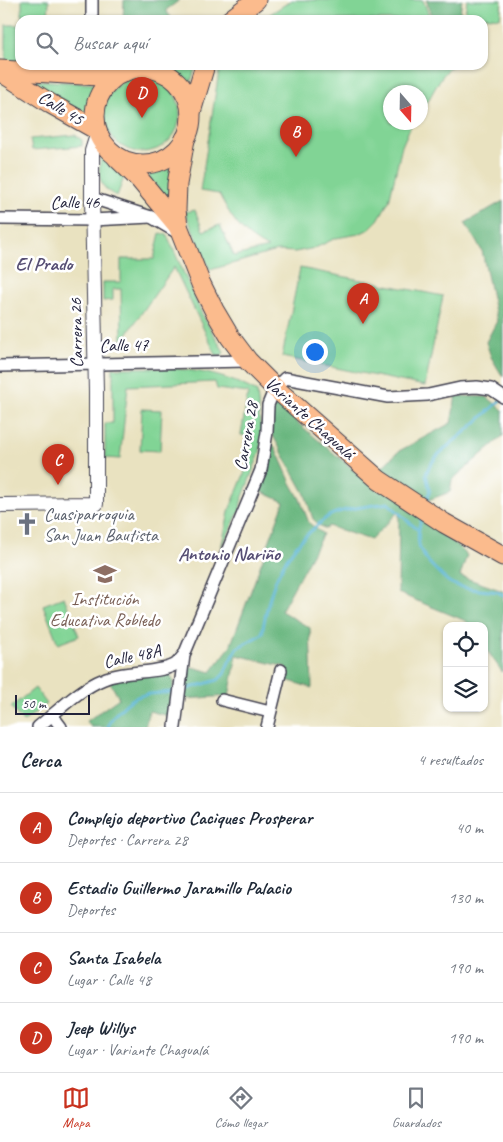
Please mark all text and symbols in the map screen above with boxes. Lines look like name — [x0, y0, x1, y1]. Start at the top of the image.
search box — [15, 15, 488, 70]
icon: search — [33, 29, 61, 57]
text: Buscar aquí — [73, 31, 147, 55]
pin: D — [126, 77, 158, 118]
north arrow — [383, 85, 428, 130]
street label: Calle 45 — [34, 86, 88, 130]
pin: B — [280, 116, 312, 157]
street label: Calle 46 — [51, 191, 100, 213]
district label: El Prado — [16, 252, 75, 276]
pin: A — [347, 283, 379, 324]
street label: Carrera 26 — [64, 297, 88, 368]
street label: Calle 47 — [100, 334, 149, 356]
your location — [302, 339, 328, 365]
street label: Variante Chagualá — [261, 372, 361, 465]
street label: Carrera 28 — [229, 398, 263, 472]
pin: C — [42, 444, 74, 485]
place label: Cuasiparroquia San Juan Bautista — [44, 503, 159, 546]
church icon: Cuasiparroquia San Juan Bautista — [14, 511, 40, 537]
district label: Antonio Nariño — [178, 542, 281, 566]
school or university icon: Institución Educativa Robledo — [92, 561, 118, 587]
place label: Institución Educativa Robledo — [50, 588, 162, 631]
map controls — [443, 622, 488, 712]
button: locate — [443, 622, 488, 667]
street label: Calle 48A — [101, 639, 164, 673]
button: layers — [443, 667, 488, 712]
scale bar — [15, 692, 90, 715]
text: 50 m — [22, 695, 46, 712]
text: Cerca — [20, 747, 61, 773]
text: 4 resultados — [418, 750, 483, 770]
text: Complejo deportivo Caciques Prosperar — [67, 806, 312, 830]
text: A — [32, 818, 40, 838]
text: 40 m — [456, 818, 483, 838]
text: Deportes · Carrera 28 — [67, 830, 188, 850]
text: Estadio Guillermo Jaramillo Palacio — [67, 876, 291, 900]
text: B — [32, 888, 40, 908]
text: 130 m — [449, 888, 483, 908]
text: Deportes — [67, 900, 115, 920]
text: Santa Isabela — [67, 946, 160, 970]
text: C — [32, 958, 40, 978]
text: 190 m — [449, 958, 483, 978]
text: Lugar · Calle 48 — [67, 970, 151, 990]
text: Jeep Willys — [67, 1016, 135, 1040]
text: D — [31, 1028, 41, 1048]
text: 190 m — [449, 1028, 483, 1048]
text: Lugar · Variante Chagualá — [67, 1040, 208, 1060]
tab: Mapa — [62, 1084, 90, 1131]
tab: Cómo llegar — [214, 1084, 267, 1131]
tab: Guardados — [392, 1084, 441, 1131]

